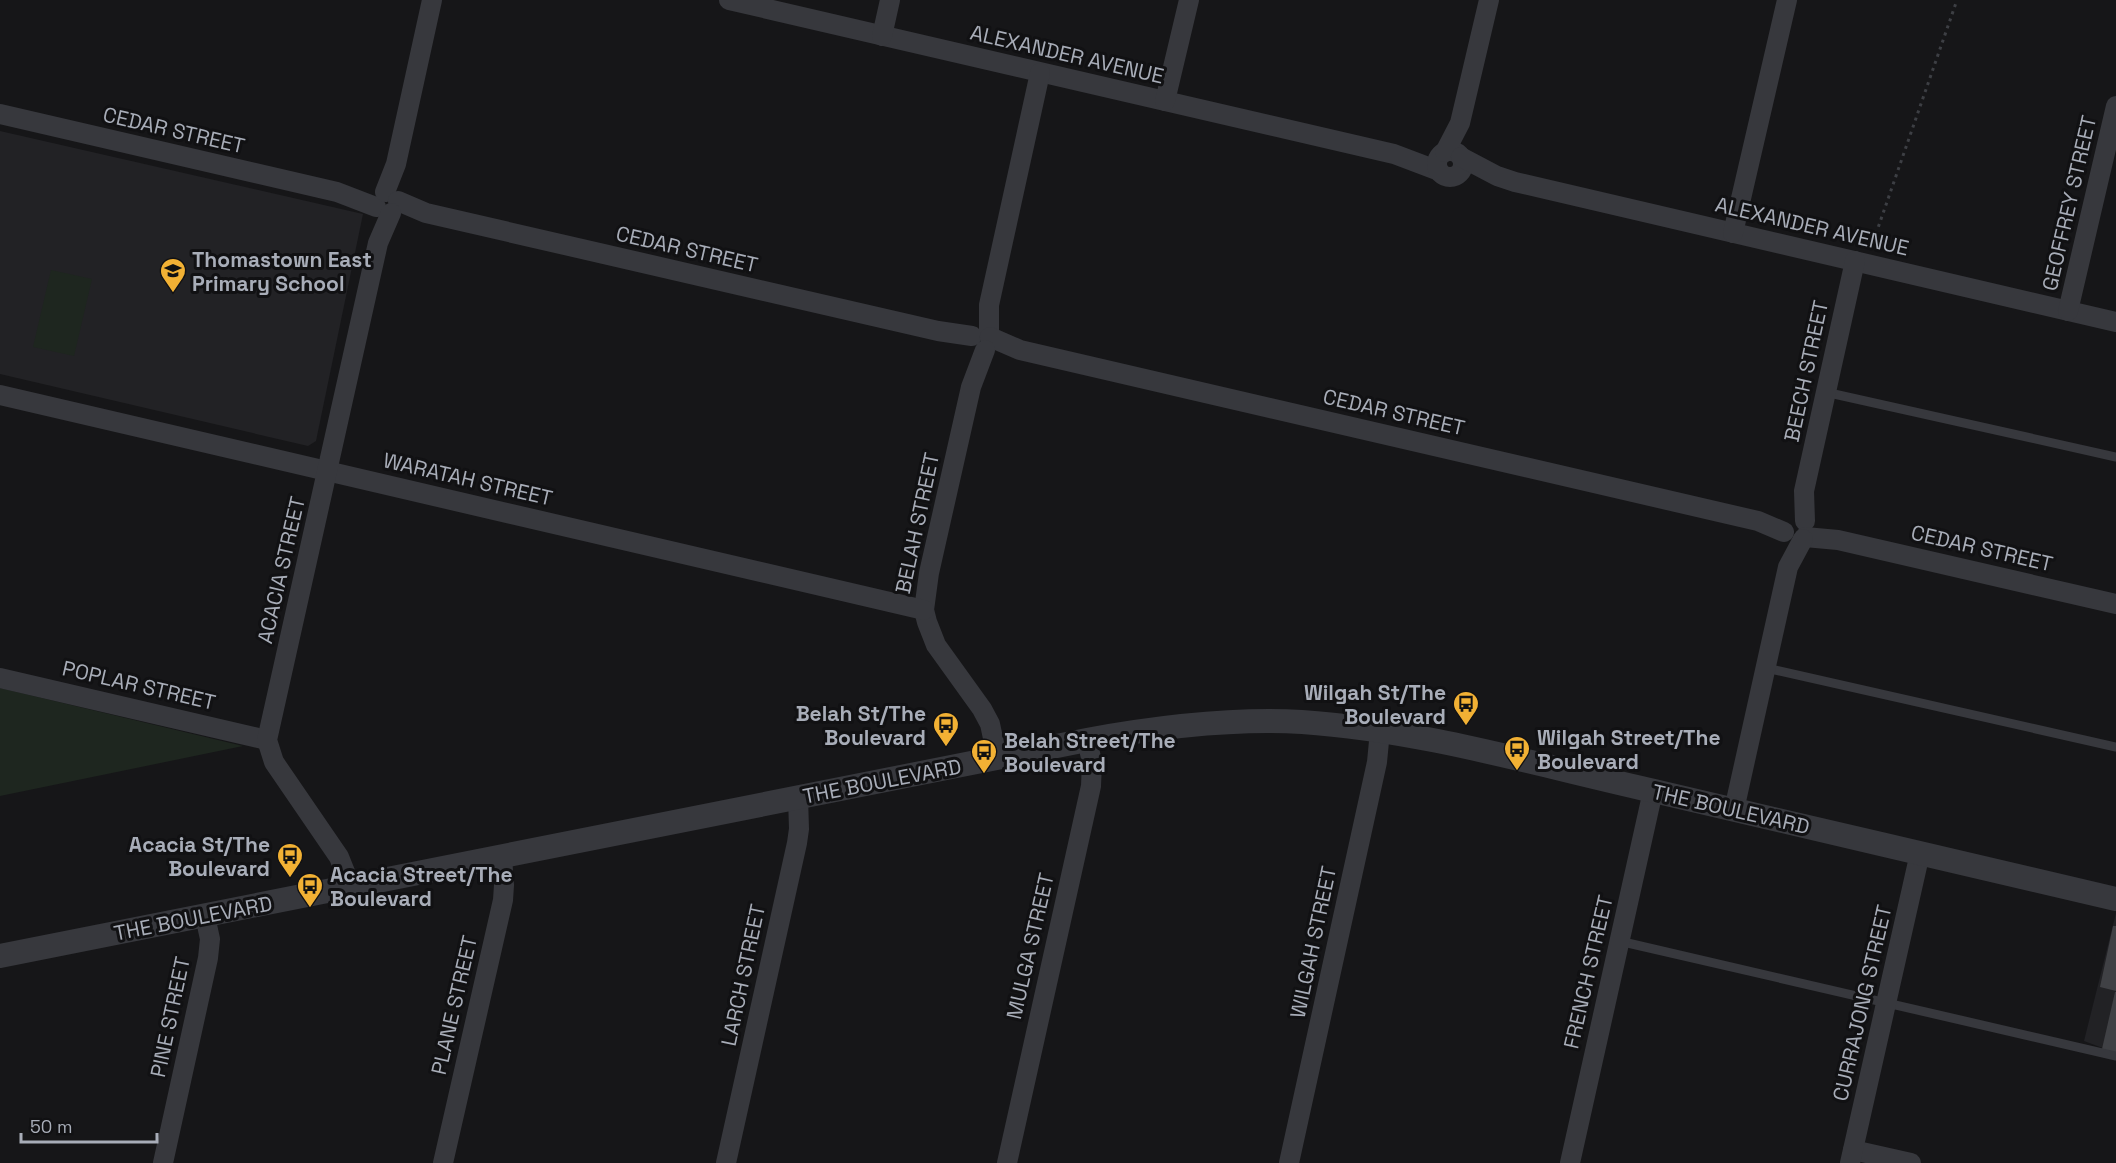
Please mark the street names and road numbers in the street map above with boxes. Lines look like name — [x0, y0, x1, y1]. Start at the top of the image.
street label: ALEXANDER AVENUE — [968, 19, 1166, 89]
street label: CEDAR STREET — [100, 101, 248, 159]
street label: GEOFFREY STREET — [2036, 113, 2102, 293]
street label: ALEXANDER AVENUE — [1713, 191, 1911, 261]
street label: CEDAR STREET — [613, 220, 761, 278]
street label: BEECH STREET — [1778, 298, 1834, 444]
street label: CEDAR STREET — [1320, 383, 1468, 441]
street label: WARATAH STREET — [381, 446, 555, 512]
street label: BELAH STREET — [889, 450, 945, 596]
street label: ACACIA STREET — [251, 494, 311, 646]
street label: CEDAR STREET — [1908, 519, 2056, 577]
street label: POPLAR STREET — [60, 654, 218, 716]
street label: THE BOULEVARD — [800, 752, 964, 810]
street label: THE BOULEVARD — [1650, 778, 1812, 840]
street label: WILGAH STREET — [1284, 864, 1342, 1020]
street label: MULGA STREET — [1000, 870, 1060, 1022]
street label: THE BOULEVARD — [111, 889, 275, 947]
street label: FRENCH STREET — [1557, 893, 1619, 1051]
street label: LARCH STREET — [715, 902, 771, 1048]
street label: CURRAJONG STREET — [1826, 902, 1898, 1104]
street label: PLANE STREET — [425, 933, 483, 1077]
street label: PINE STREET — [144, 954, 196, 1080]

